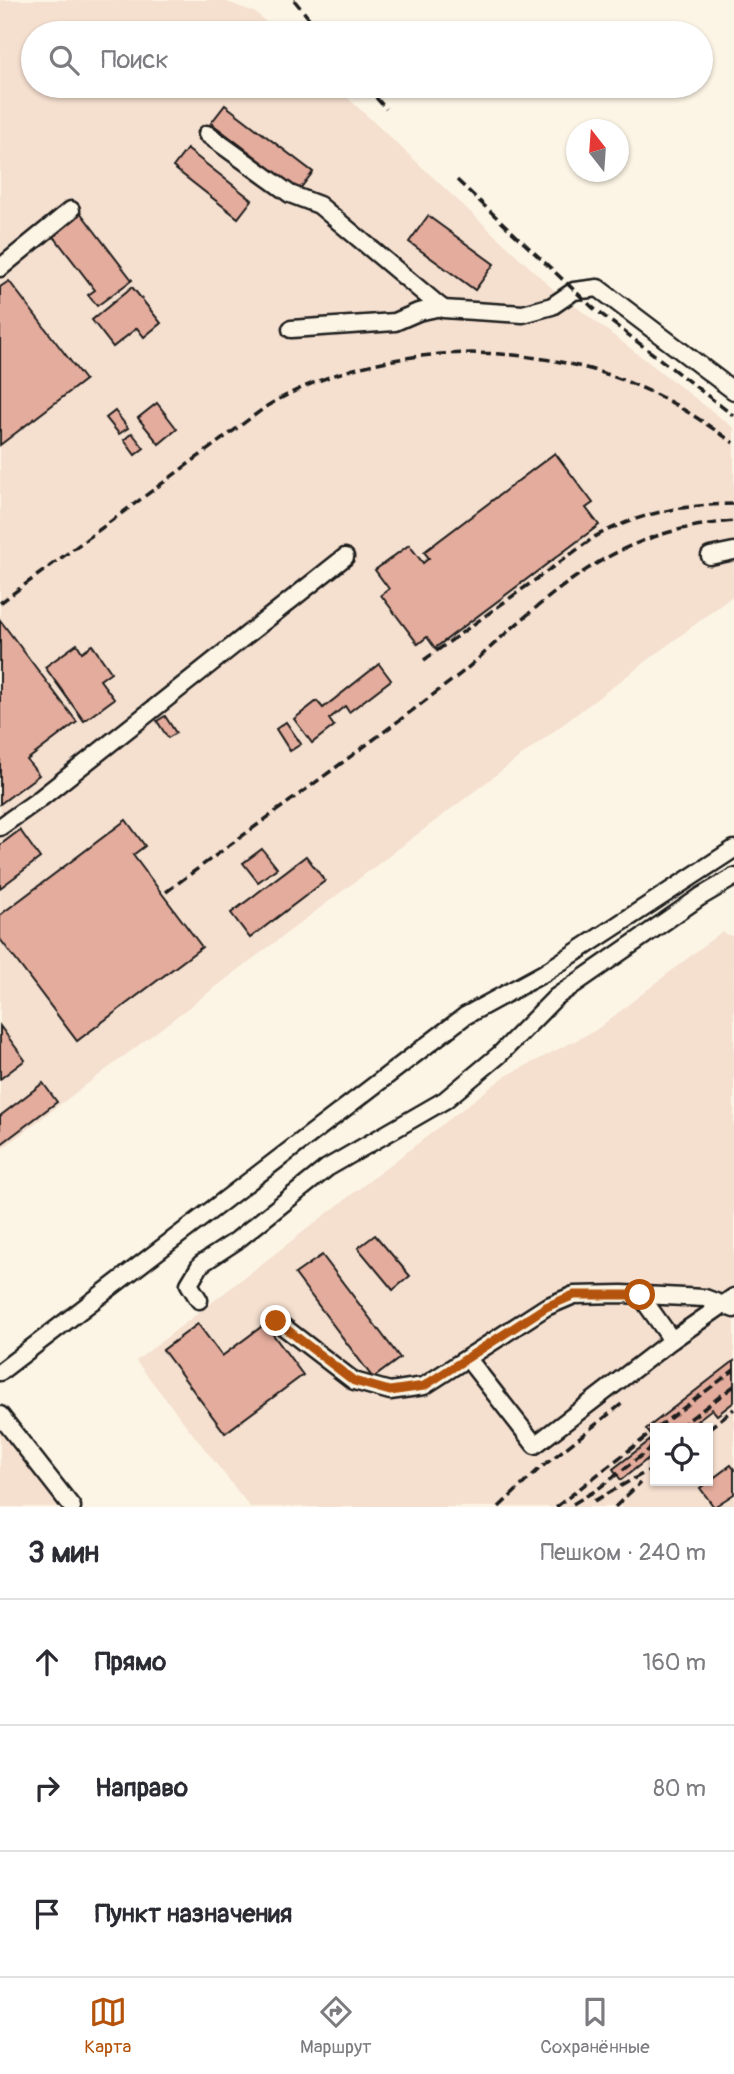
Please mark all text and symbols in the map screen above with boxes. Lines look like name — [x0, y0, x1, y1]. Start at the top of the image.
search box — [21, 21, 713, 98]
icon: search — [45, 41, 83, 79]
text: Поиск — [101, 44, 169, 76]
north arrow — [566, 119, 629, 182]
route start — [624, 1279, 655, 1310]
route end — [260, 1305, 291, 1336]
map controls — [650, 1423, 713, 1486]
button: locate — [650, 1423, 713, 1486]
text: 3 мин — [28, 1534, 99, 1571]
text: Пешком · 240 m — [540, 1538, 706, 1567]
icon: ahead — [28, 1643, 66, 1681]
text: Прямо — [95, 1646, 166, 1678]
text: 160 m — [642, 1648, 706, 1677]
icon: right — [28, 1769, 66, 1807]
text: Направо — [95, 1772, 188, 1804]
text: 80 m — [653, 1774, 706, 1803]
icon: arrive — [28, 1895, 66, 1933]
text: Пункт назначения — [95, 1898, 292, 1930]
tab: Карта — [84, 1993, 131, 2059]
tab: Маршрут — [300, 1993, 372, 2059]
tab: Сохранённые — [540, 1993, 650, 2059]

